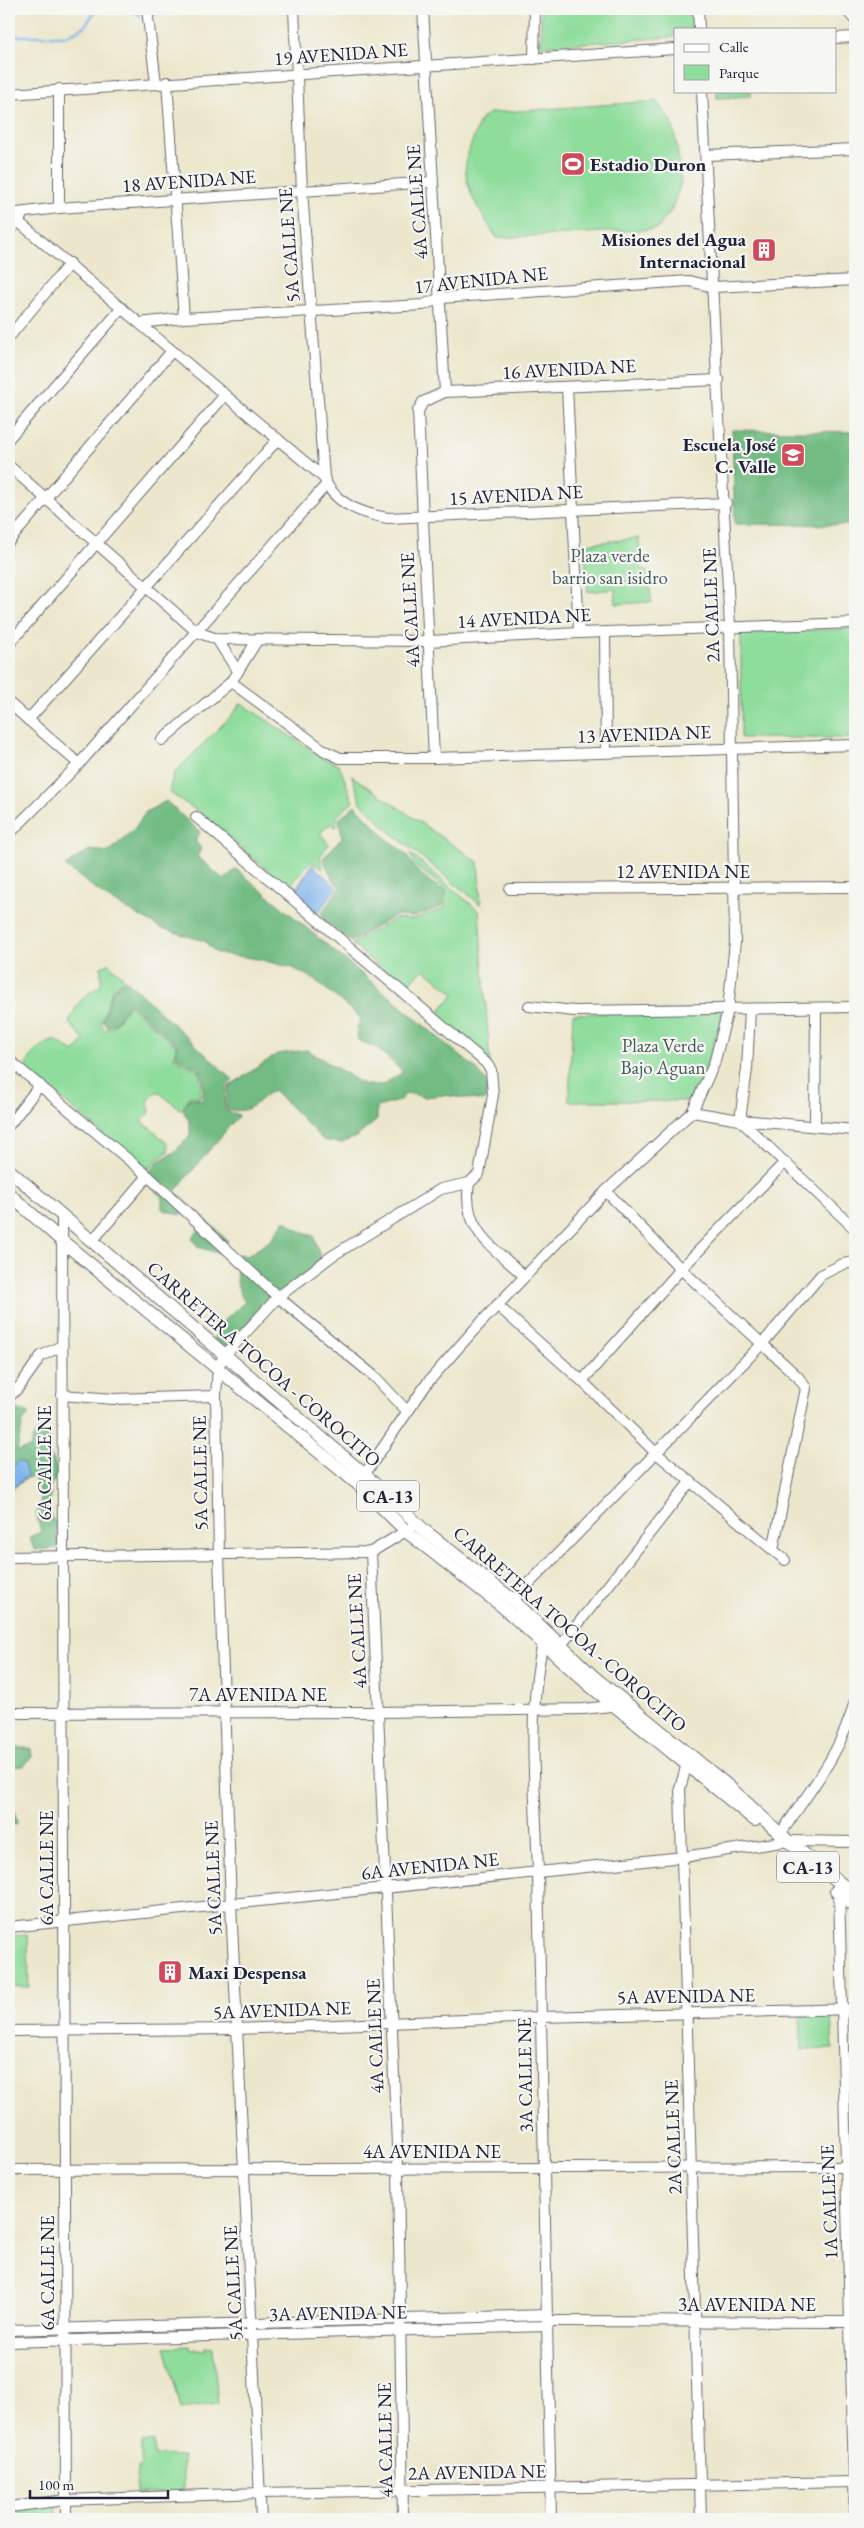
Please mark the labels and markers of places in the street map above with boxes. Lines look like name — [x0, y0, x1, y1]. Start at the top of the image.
sports icon: Estadio Duron — [560, 151, 586, 177]
place label: Estadio Duron — [590, 152, 707, 177]
place label: Misiones del Agua Internacional — [601, 227, 747, 274]
building icon: Misiones del Agua Internacional — [751, 237, 777, 263]
place label: Escuela José C. Valle — [683, 432, 776, 479]
school or university icon: Escuela José C. Valle — [780, 442, 806, 468]
building icon: Maxi Despensa — [157, 1959, 183, 1985]
place label: Maxi Despensa — [188, 1960, 307, 1985]

